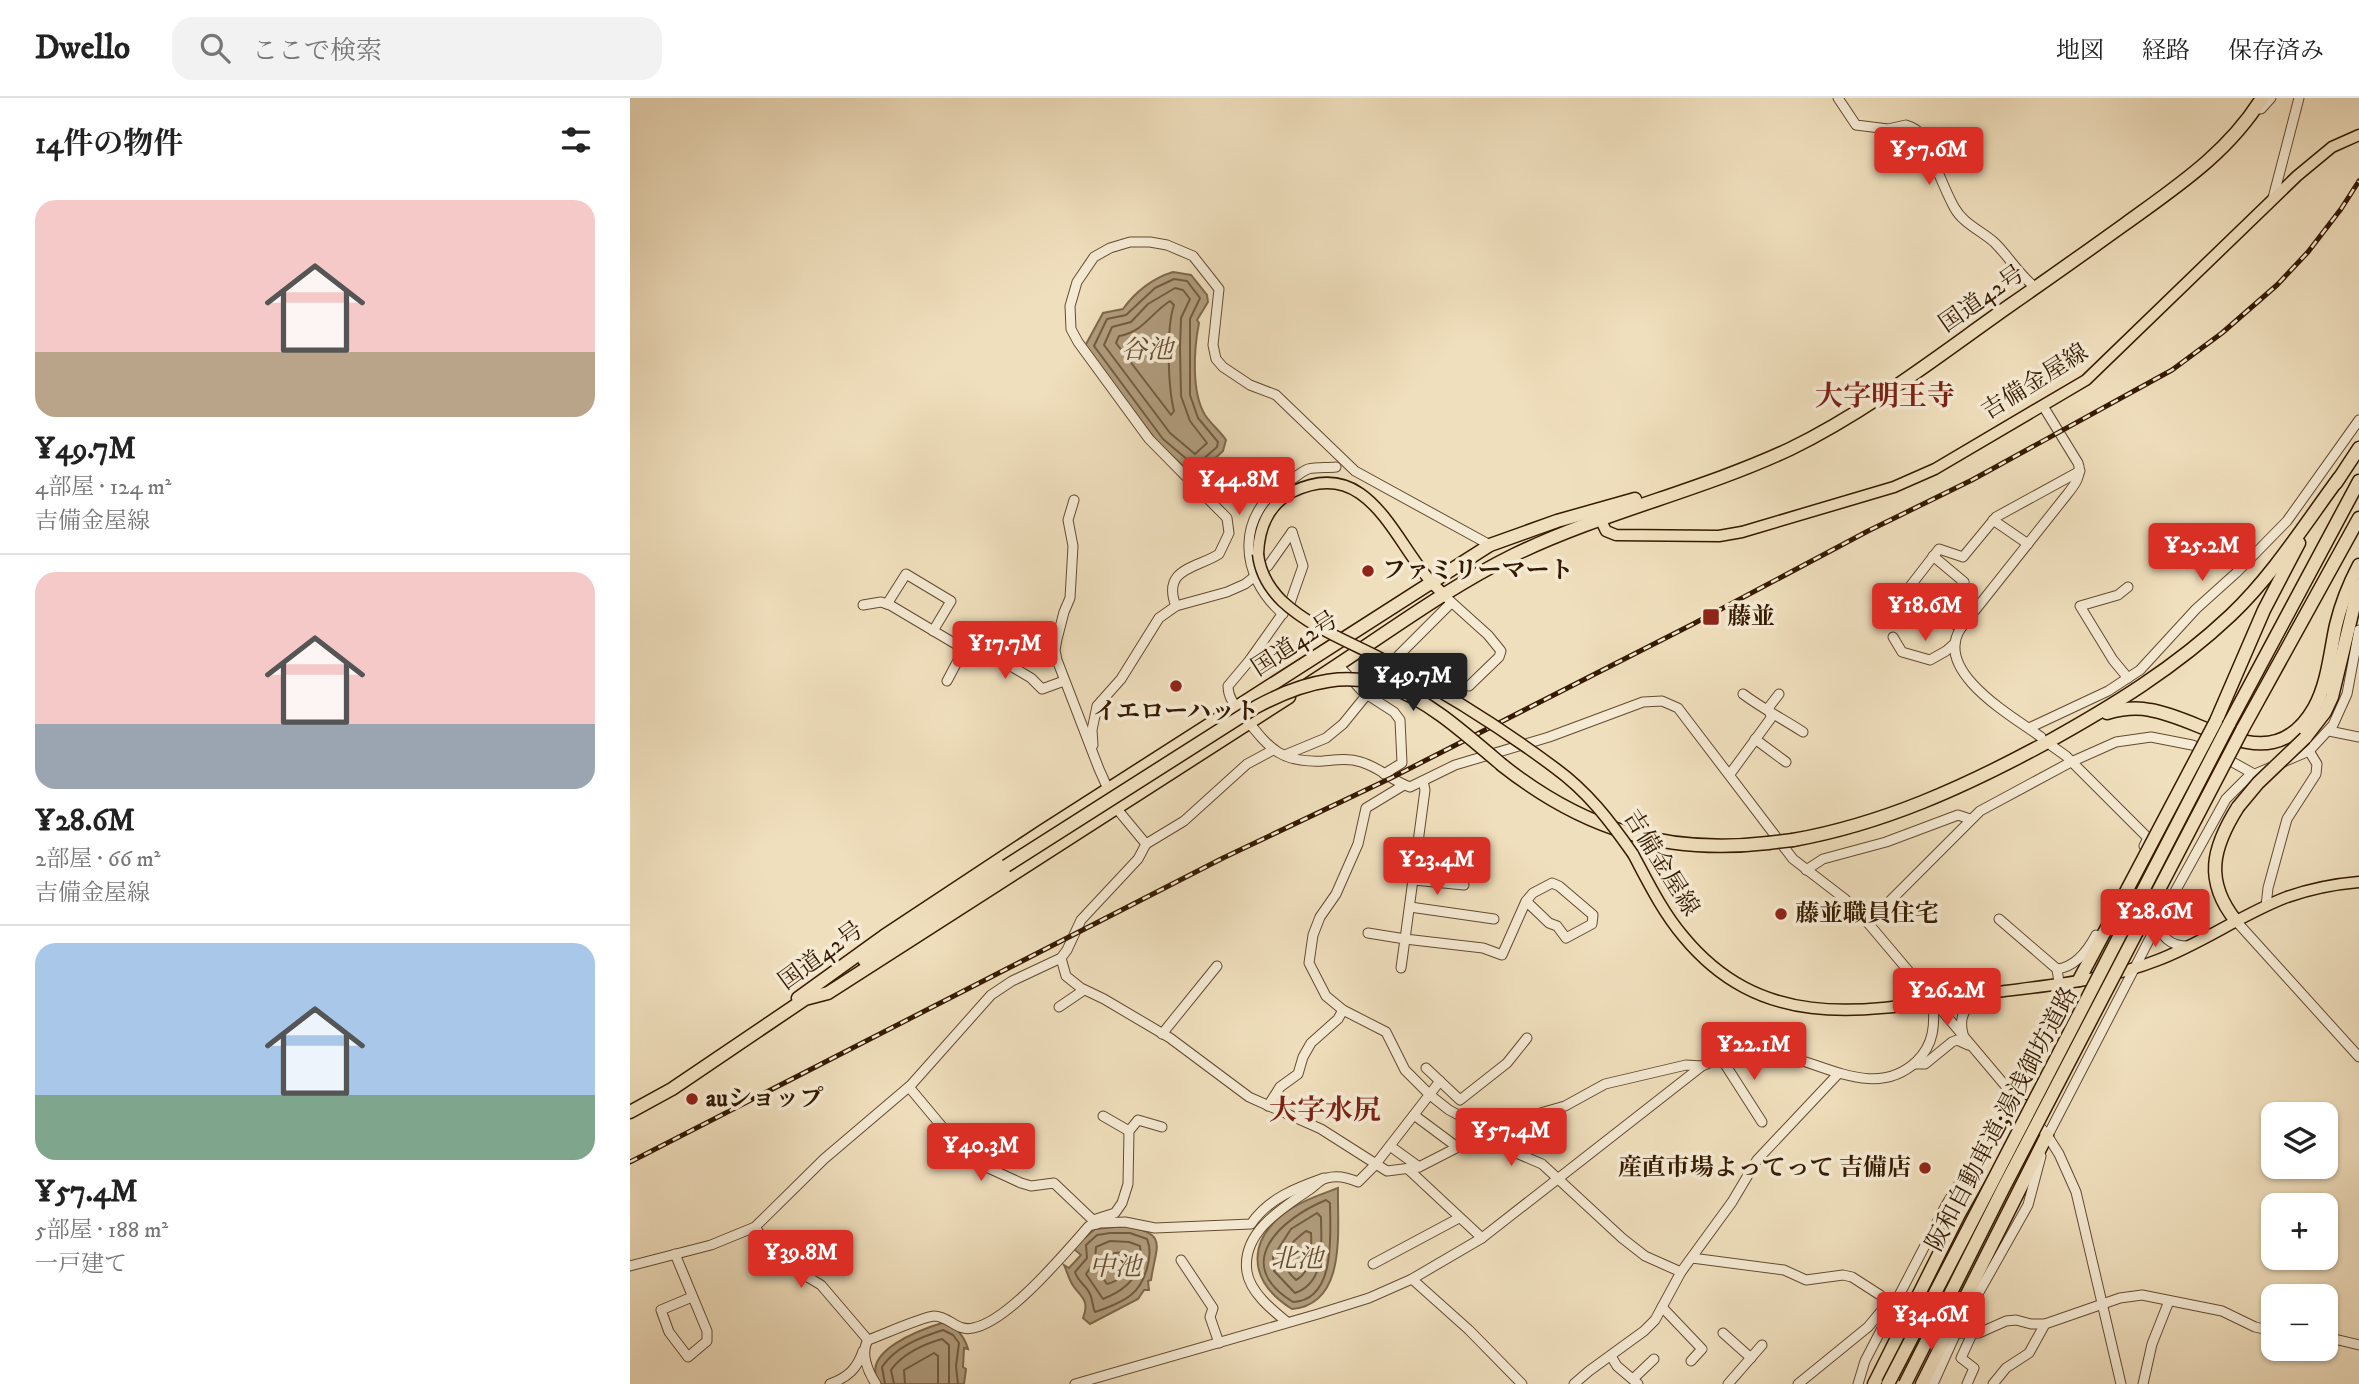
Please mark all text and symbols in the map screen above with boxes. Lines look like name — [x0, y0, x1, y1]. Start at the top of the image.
search box — [172, 17, 662, 80]
text: Dwello — [35, 28, 130, 69]
icon: search — [196, 29, 234, 67]
text: ここで検索 — [252, 35, 382, 68]
text: 地図 — [2056, 36, 2104, 66]
text: 経路 — [2142, 36, 2190, 66]
text: 保存済み — [2228, 36, 2324, 66]
icon: filters — [557, 121, 595, 159]
text: 14件の物件 — [35, 126, 183, 163]
pin: ¥57.6M — [1872, 127, 1986, 187]
text: ¥57.6M — [1890, 135, 1968, 164]
icon: home — [252, 245, 378, 371]
street label: 国道42号 — [1933, 259, 2031, 339]
water label: 谷池 — [1121, 334, 1176, 367]
street label: 吉備金屋線 — [1976, 337, 2094, 427]
district label: 大字明王寺 — [1815, 379, 1955, 414]
text: ¥49.7M — [35, 431, 136, 468]
pin: ¥44.8M — [1182, 458, 1296, 517]
text: ¥44.8M — [1199, 465, 1279, 494]
text: 4部屋 · 124 m² — [35, 473, 172, 502]
text: 吉備金屋線 — [35, 507, 150, 536]
pin: ¥25.2M — [2145, 524, 2259, 583]
text: ¥25.2M — [2164, 531, 2240, 560]
place label: ファミリーマート — [1382, 556, 1574, 586]
marker: ファミリーマート — [1360, 563, 1376, 579]
pin: ¥18.6M — [1868, 584, 1982, 643]
text: ¥18.6M — [1888, 591, 1962, 620]
place label: 藤並 — [1727, 602, 1775, 632]
street label: 国道42号 — [1246, 605, 1344, 683]
marker: 藤並 — [1701, 607, 1721, 627]
icon: home — [252, 617, 378, 743]
pin: ¥17.7M — [948, 622, 1062, 681]
text: ¥17.7M — [968, 629, 1042, 658]
pin: ¥49.7M — [1356, 654, 1470, 713]
text: ¥49.7M — [1374, 661, 1452, 690]
marker: イエローハット — [1168, 678, 1184, 694]
place label: イエローハット — [1093, 697, 1259, 727]
text: ¥28.6M — [35, 803, 135, 840]
street label: 吉備金屋線 — [1616, 804, 1706, 922]
pin: ¥23.4M — [1380, 838, 1494, 897]
text: 2部屋 · 66 m² — [35, 845, 161, 874]
text: ¥23.4M — [1399, 845, 1475, 874]
text: 吉備金屋線 — [35, 879, 150, 908]
pin: ¥28.6M — [2098, 890, 2212, 949]
text: ¥28.6M — [2117, 897, 2193, 926]
place label: 藤並職員住宅 — [1795, 899, 1939, 929]
marker: 藤並職員住宅 — [1773, 906, 1789, 922]
street label: 国道42号 — [773, 915, 869, 997]
pin: ¥26.2M — [1890, 968, 2004, 1028]
text: ¥26.2M — [1909, 976, 1985, 1005]
street label: 阪和自動車道;湯浅御坊道路 — [1919, 982, 2085, 1256]
icon: home — [252, 988, 378, 1114]
pin: ¥22.1M — [1697, 1023, 1811, 1082]
text: ¥22.1M — [1717, 1030, 1791, 1059]
place label: auショップ — [706, 1084, 824, 1114]
marker: auショップ — [684, 1091, 700, 1107]
district label: 大字水尻 — [1269, 1093, 1381, 1128]
map controls — [2261, 1102, 2338, 1361]
button: layers — [2261, 1102, 2338, 1179]
pin: ¥57.4M — [1454, 1108, 1568, 1168]
text: ¥57.4M — [1472, 1116, 1550, 1145]
pin: ¥40.3M — [924, 1124, 1038, 1183]
text: ¥40.3M — [943, 1131, 1019, 1160]
place label: 産直市場よってって 吉備店 — [1618, 1153, 1911, 1183]
marker: 産直市場よってって 吉備店 — [1917, 1160, 1933, 1176]
text: ¥57.4M — [35, 1174, 138, 1211]
button: + — [2261, 1193, 2338, 1270]
text: 5部屋 · 188 m² — [35, 1216, 168, 1245]
pin: ¥39.8M — [744, 1230, 858, 1290]
text: ¥39.8M — [764, 1238, 838, 1267]
water label: 北池 — [1271, 1243, 1326, 1276]
text: 一戸建て — [35, 1250, 127, 1279]
water label: 中池 — [1089, 1251, 1144, 1284]
button: − — [2261, 1284, 2338, 1361]
pin: ¥34.6M — [1874, 1292, 1988, 1352]
text: ¥34.6M — [1893, 1300, 1969, 1329]

